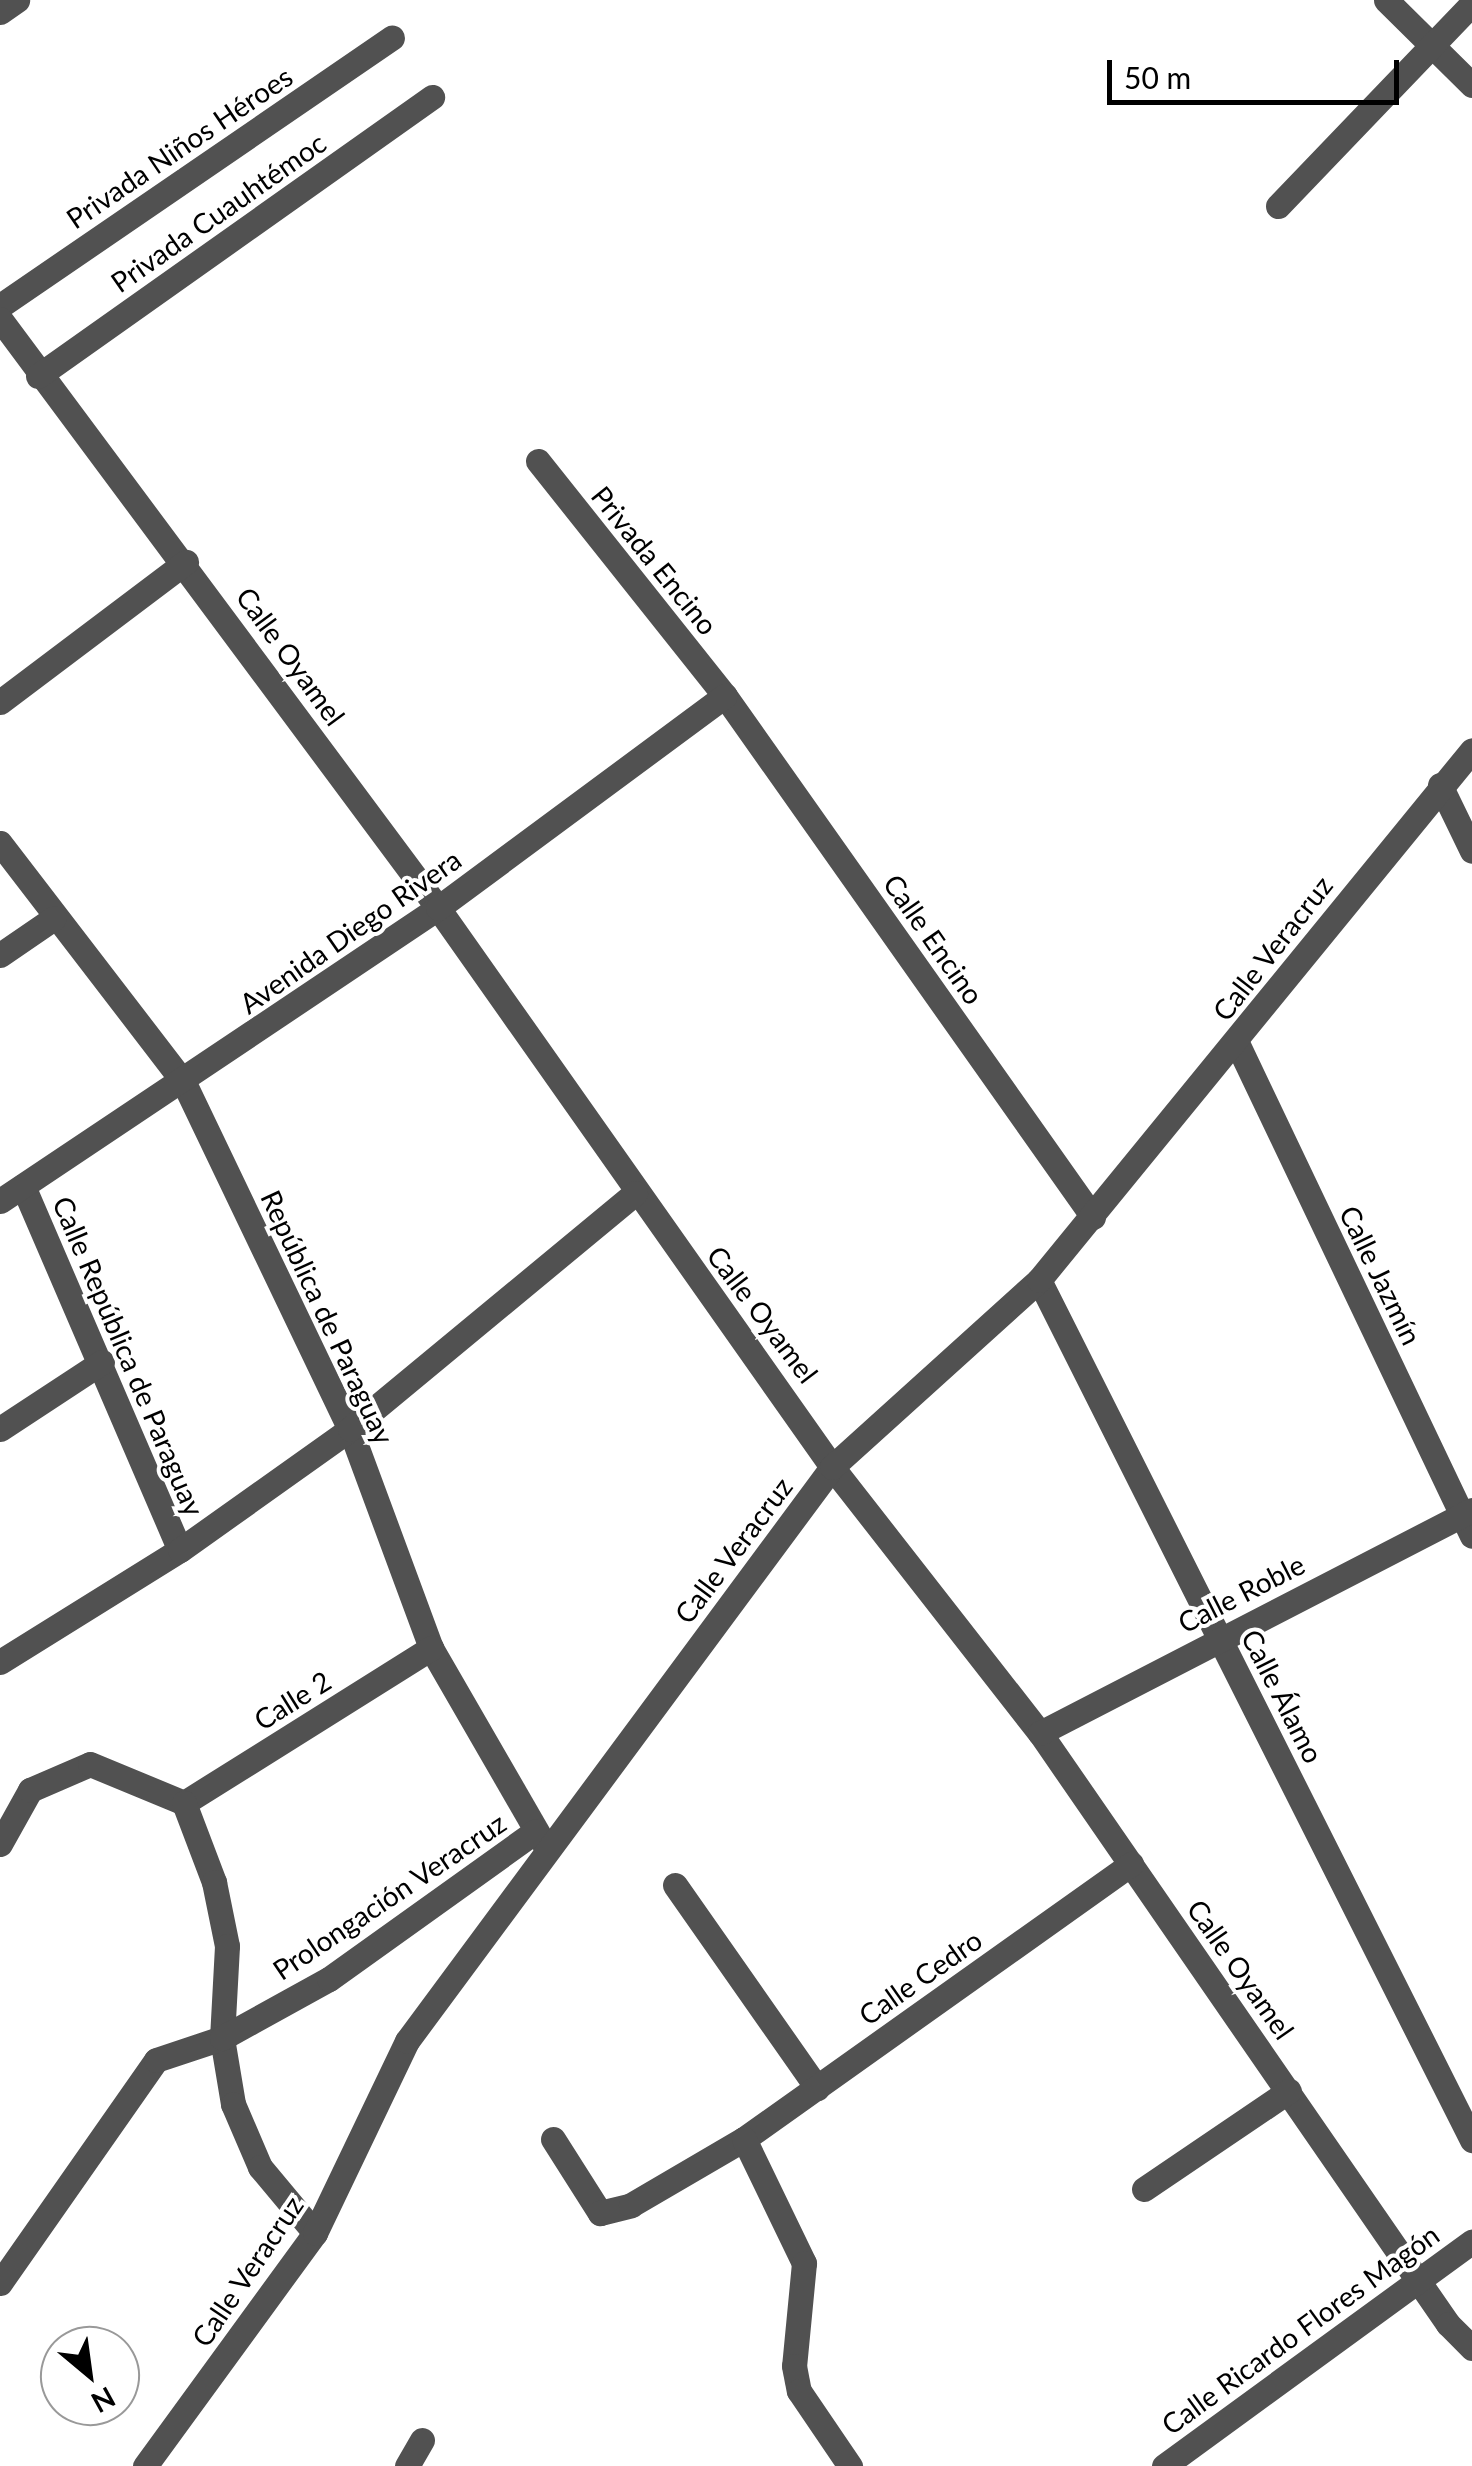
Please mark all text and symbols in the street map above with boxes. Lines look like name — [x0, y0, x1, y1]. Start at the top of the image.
scale bar — [1112, 40, 1404, 102]
street label: Privada Niños Héroes — [60, 59, 298, 235]
text: 50 m — [1124, 59, 1191, 95]
street label: Privada Cuauhtémoc — [104, 125, 332, 299]
street label: Privada Encino — [585, 479, 725, 641]
street label: Calle Oyamel — [230, 580, 352, 732]
street label: Avenida Diego Rivera — [233, 842, 467, 1020]
street label: Calle Encino — [877, 868, 991, 1010]
street label: Calle Veracruz — [1205, 869, 1339, 1027]
street label: República de Paraguay — [254, 1185, 402, 1449]
street label: Calle República de Paraguay — [46, 1191, 212, 1521]
street label: Calle Jazmín — [1333, 1200, 1429, 1350]
street label: Calle Oyamel — [701, 1239, 825, 1389]
street label: Calle Veracruz — [667, 1470, 799, 1630]
street label: Calle Roble — [1172, 1547, 1310, 1639]
street label: Calle Álamo — [1235, 1623, 1331, 1769]
street label: Calle 2 — [247, 1663, 337, 1737]
street label: Prolongación Veracruz — [266, 1805, 512, 1987]
street label: Calle Oyamel — [1181, 1893, 1301, 2045]
street label: Calle Cedro — [852, 1922, 988, 2032]
street label: Calle Veracruz — [184, 2189, 310, 2353]
street label: Calle Ricardo Flores Magón — [1155, 2217, 1445, 2441]
north arrow — [40, 2326, 140, 2426]
text: N — [86, 2380, 121, 2421]

